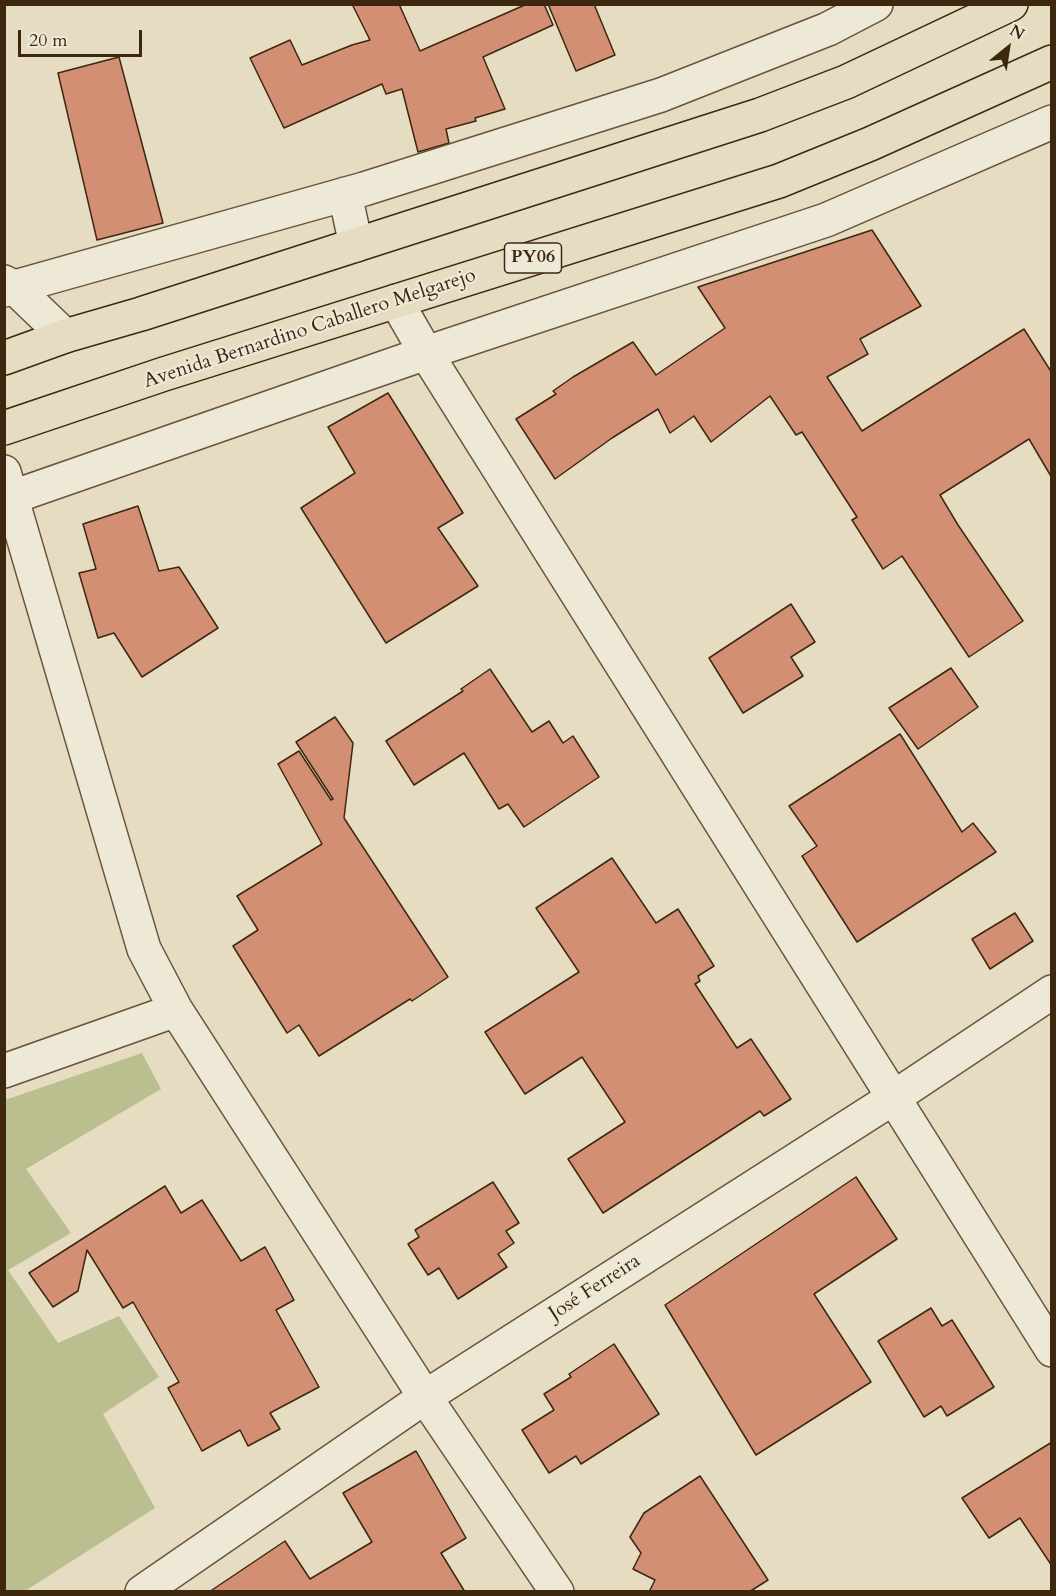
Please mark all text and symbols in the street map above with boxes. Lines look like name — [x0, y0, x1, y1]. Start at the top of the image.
scale bar — [21, 18, 146, 56]
north arrow — [978, 18, 1038, 78]
text: N — [1005, 19, 1029, 45]
text: 20 m — [29, 28, 68, 53]
road number: PY06 — [504, 243, 562, 273]
street label: Avenida Bernardino Caballero Melgarejo — [141, 264, 479, 394]
street label: José Ferreira — [545, 1249, 645, 1327]

